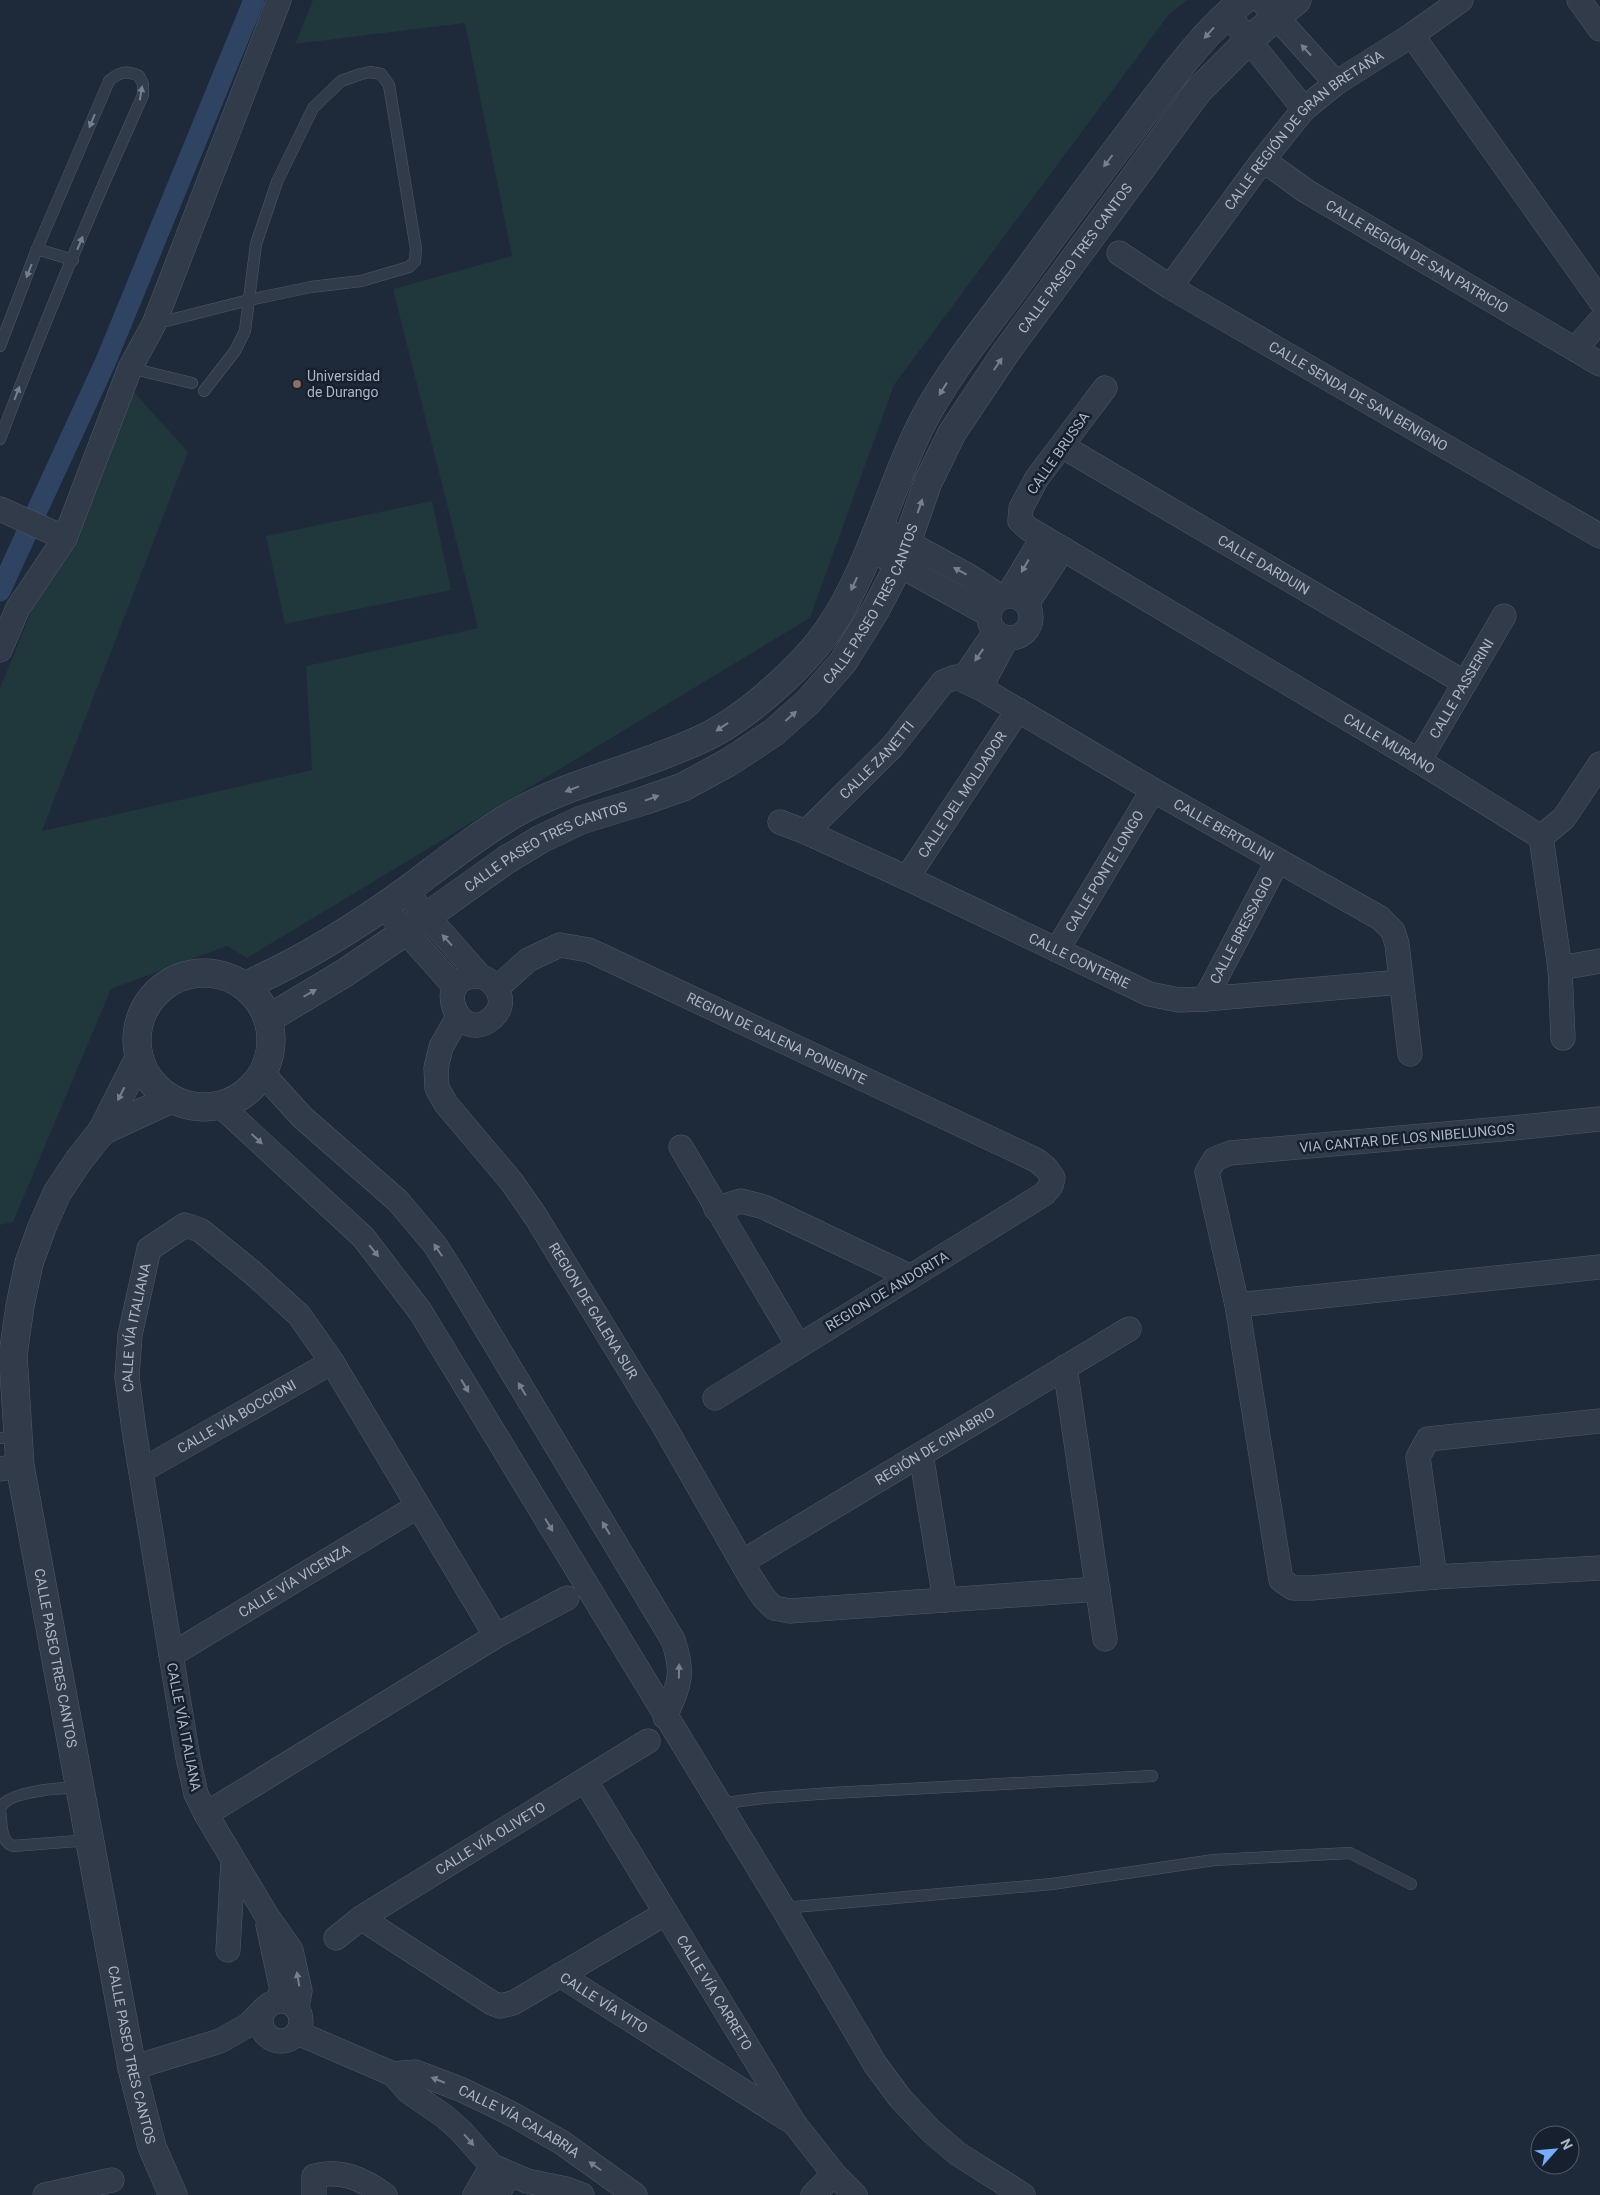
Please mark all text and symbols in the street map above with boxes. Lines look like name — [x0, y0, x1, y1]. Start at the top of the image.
one-way arrow — [1203, 27, 1215, 39]
one-way arrow — [1300, 45, 1312, 57]
street label: CALLE REGIÓN DE GRAN BRETAÑA — [1221, 47, 1386, 213]
one-way arrow — [138, 85, 146, 101]
one-way arrow — [88, 114, 96, 128]
one-way arrow — [1103, 154, 1114, 167]
street label: CALLE PASEO TRES CANTOS — [1015, 180, 1135, 336]
street label: CALLE REGIÓN DE SAN PATRICIO — [1323, 197, 1511, 316]
one-way arrow — [76, 236, 84, 250]
one-way arrow — [25, 264, 33, 279]
street label: CALLE SENDA DE SAN BENIGNO — [1266, 338, 1451, 454]
one-way arrow — [993, 358, 1003, 371]
place label: Universidad de Durango — [307, 368, 380, 400]
marker: Universidad de Durango — [291, 378, 303, 390]
one-way arrow — [939, 383, 948, 396]
one-way arrow — [13, 385, 21, 400]
street label: CALLE BRUSSA — [1024, 409, 1092, 497]
one-way arrow — [916, 498, 924, 513]
street label: CALLE PASEO TRES CANTOS — [819, 522, 921, 687]
street label: CALLE DARDUIN — [1215, 531, 1312, 598]
one-way arrow — [1021, 560, 1030, 573]
one-way arrow — [953, 567, 967, 575]
one-way arrow — [850, 577, 858, 591]
street label: CALLE PASSERINI — [1426, 636, 1497, 741]
one-way arrow — [974, 649, 984, 662]
street label: CALLE MURANO — [1341, 710, 1438, 777]
one-way arrow — [785, 711, 798, 722]
street label: CALLE ZANETTI — [836, 718, 917, 802]
one-way arrow — [715, 722, 729, 732]
street label: CALLE DEL MOLDADOR — [915, 728, 1010, 861]
one-way arrow — [564, 785, 579, 793]
one-way arrow — [645, 794, 660, 802]
street label: CALLE BERTOLINI — [1171, 795, 1277, 865]
street label: CALLE PASEO TRES CANTOS — [461, 798, 629, 895]
street label: CALLE PONTE LONGO — [1062, 807, 1147, 935]
street label: CALLE BRESSAGIO — [1207, 874, 1276, 986]
street label: CALLE CONTERIE — [1026, 930, 1133, 992]
one-way arrow — [442, 934, 453, 946]
one-way arrow — [303, 989, 316, 998]
street label: REGION DE GALENA PONIENTE — [684, 989, 869, 1087]
one-way arrow — [117, 1087, 125, 1102]
street label: VIA CANTAR DE LOS NIBELUNGOS — [1299, 1121, 1515, 1155]
one-way arrow — [251, 1133, 263, 1145]
street label: REGION DE GALENA SUR — [546, 1240, 641, 1382]
one-way arrow — [433, 1243, 443, 1257]
one-way arrow — [369, 1244, 380, 1257]
street label: REGION DE ANDORITA — [823, 1248, 951, 1334]
street label: CALLE VÍA ITALIANA — [119, 1262, 154, 1393]
street label: CALLE VÍA BOCCIONI — [174, 1376, 299, 1457]
one-way arrow — [461, 1379, 470, 1392]
one-way arrow — [518, 1382, 527, 1395]
street label: REGIÓN DE CINABRIO — [872, 1404, 997, 1488]
one-way arrow — [545, 1518, 554, 1531]
one-way arrow — [601, 1522, 610, 1535]
street label: CALLE VÍA VICENZA — [235, 1541, 353, 1620]
street label: CALLE PASEO TRES CANTOS — [31, 1567, 80, 1749]
street label: CALLE VÍA ITALIANA — [164, 1661, 205, 1793]
one-way arrow — [675, 1663, 683, 1679]
street label: CALLE VÍA OLIVETO — [432, 1798, 548, 1878]
street label: CALLE VÍA CARRETO — [673, 1932, 756, 2053]
street label: CALLE PASEO TRES CANTOS — [105, 1964, 159, 2146]
street label: CALLE VÍA VITO — [557, 1969, 651, 2036]
one-way arrow — [293, 1970, 301, 1986]
one-way arrow — [430, 2076, 445, 2084]
street label: CALLE VÍA CALABRIA — [456, 2082, 583, 2161]
north arrow — [1530, 2125, 1580, 2175]
one-way arrow — [463, 2134, 474, 2146]
text: N — [1557, 2136, 1576, 2152]
one-way arrow — [589, 2161, 602, 2171]

